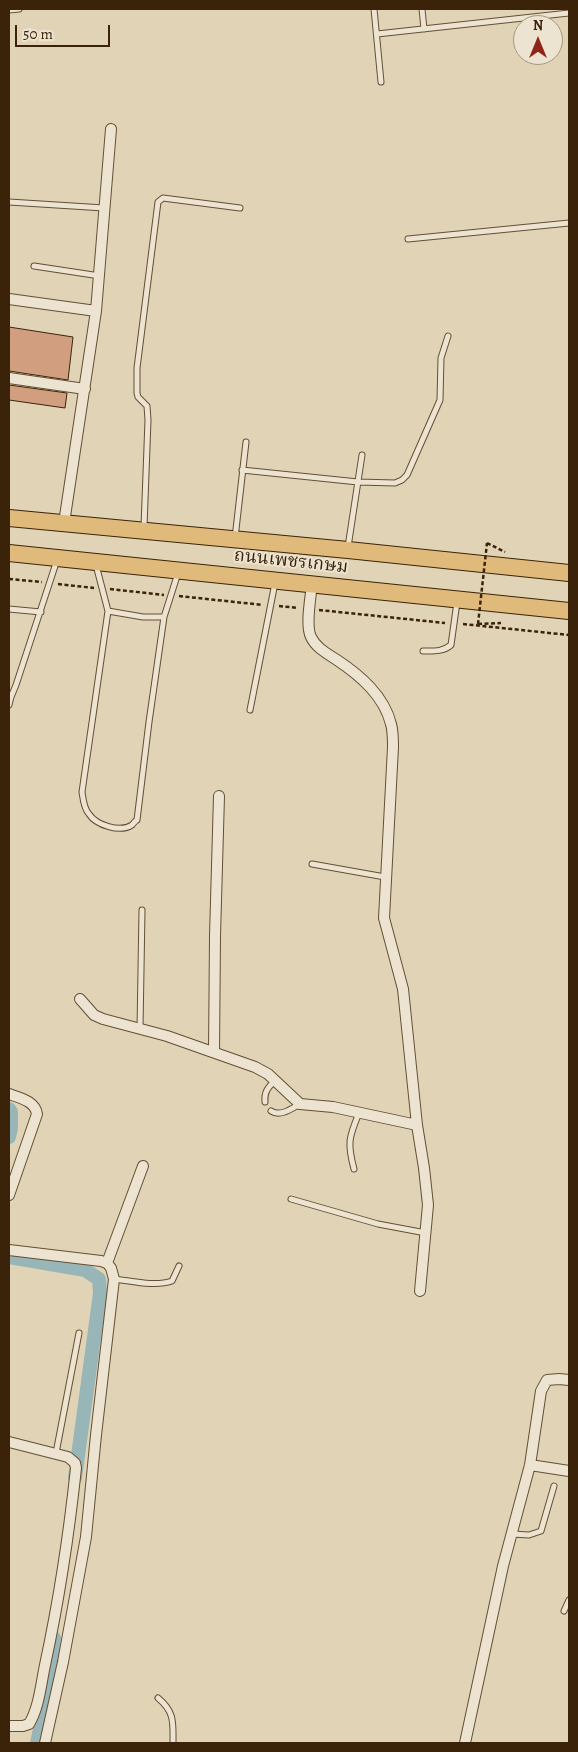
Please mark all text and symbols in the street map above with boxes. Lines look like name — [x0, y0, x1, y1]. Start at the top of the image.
scale bar — [18, 15, 112, 47]
north arrow — [513, 15, 563, 65]
text: N — [533, 16, 543, 35]
text: 50 m — [23, 24, 53, 44]
street label: ถนนเพชรเกษม — [233, 545, 349, 579]

